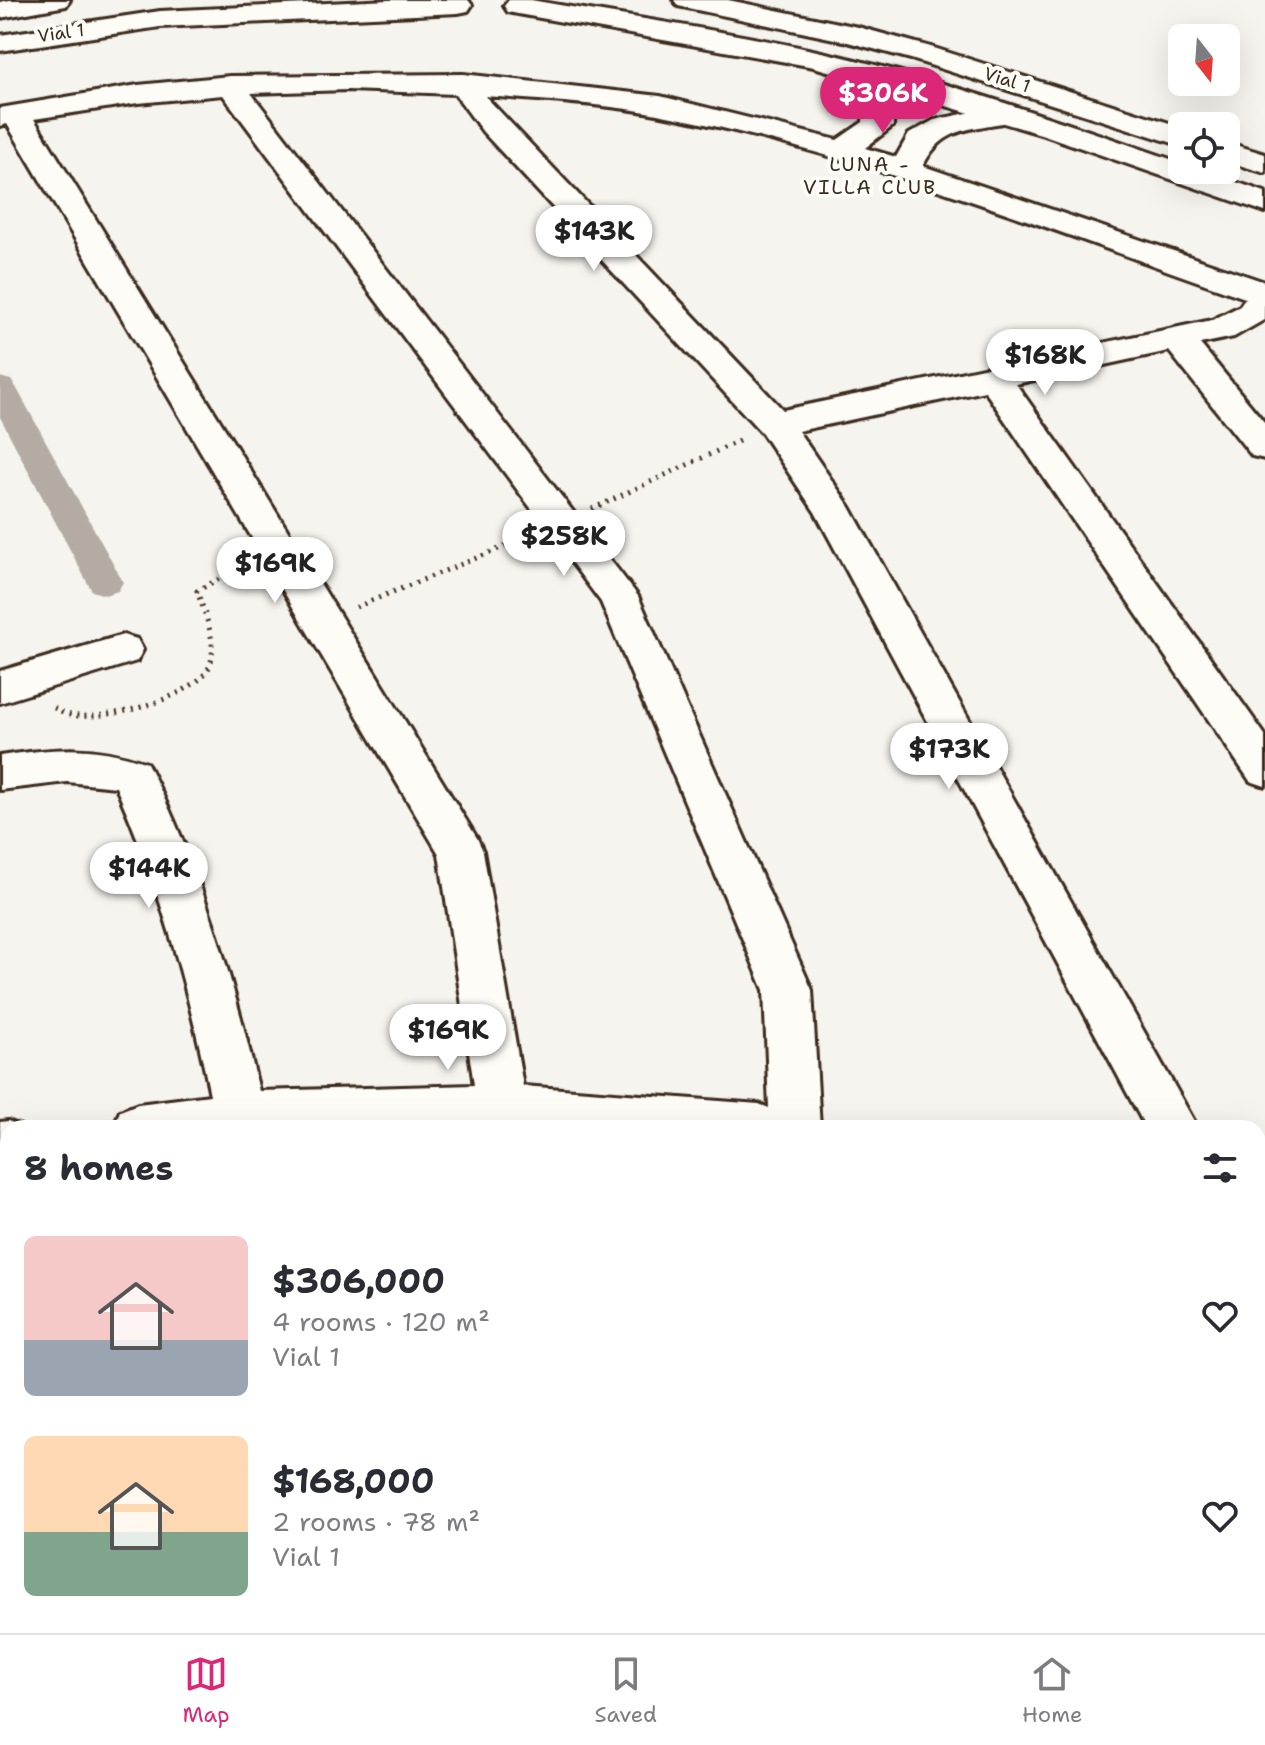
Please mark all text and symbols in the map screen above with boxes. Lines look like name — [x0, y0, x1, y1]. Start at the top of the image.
street label: Vial 1 — [36, 18, 86, 48]
north arrow — [1168, 24, 1240, 96]
map controls — [1168, 24, 1240, 184]
street label: Vial 1 — [981, 62, 1033, 98]
pin: $306K — [827, 67, 939, 135]
text: $306K — [838, 75, 928, 110]
button: locate — [1168, 112, 1240, 184]
district label: LUNA - VILLA CLUB — [803, 151, 937, 200]
pin: $143K — [538, 205, 650, 273]
text: $143K — [553, 213, 635, 248]
pin: $168K — [989, 329, 1101, 397]
text: $168K — [1004, 337, 1086, 372]
pin: $258K — [508, 510, 620, 578]
text: $258K — [520, 518, 608, 553]
pin: $169K — [219, 537, 331, 605]
text: $169K — [234, 545, 316, 580]
pin: $173K — [893, 723, 1005, 791]
text: $173K — [908, 731, 990, 766]
pin: $144K — [93, 842, 205, 910]
text: $144K — [108, 850, 190, 885]
pin: $169K — [392, 1004, 504, 1072]
text: $169K — [407, 1012, 489, 1047]
text: 8 homes — [24, 1145, 173, 1191]
icon: filters — [1198, 1146, 1242, 1190]
text: $306,000 — [272, 1258, 445, 1304]
icon: home — [88, 1268, 184, 1364]
icon: heart — [1198, 1294, 1242, 1338]
text: 4 rooms · 120 m² — [272, 1304, 490, 1339]
text: Vial 1 — [272, 1339, 340, 1374]
text: $168,000 — [272, 1458, 435, 1504]
icon: home — [88, 1468, 184, 1564]
icon: heart — [1198, 1494, 1242, 1538]
text: 2 rooms · 78 m² — [272, 1504, 480, 1539]
text: Vial 1 — [272, 1539, 340, 1574]
tab: Map — [182, 1652, 230, 1729]
tab: Saved — [595, 1652, 657, 1729]
tab: Home — [1022, 1652, 1083, 1729]

